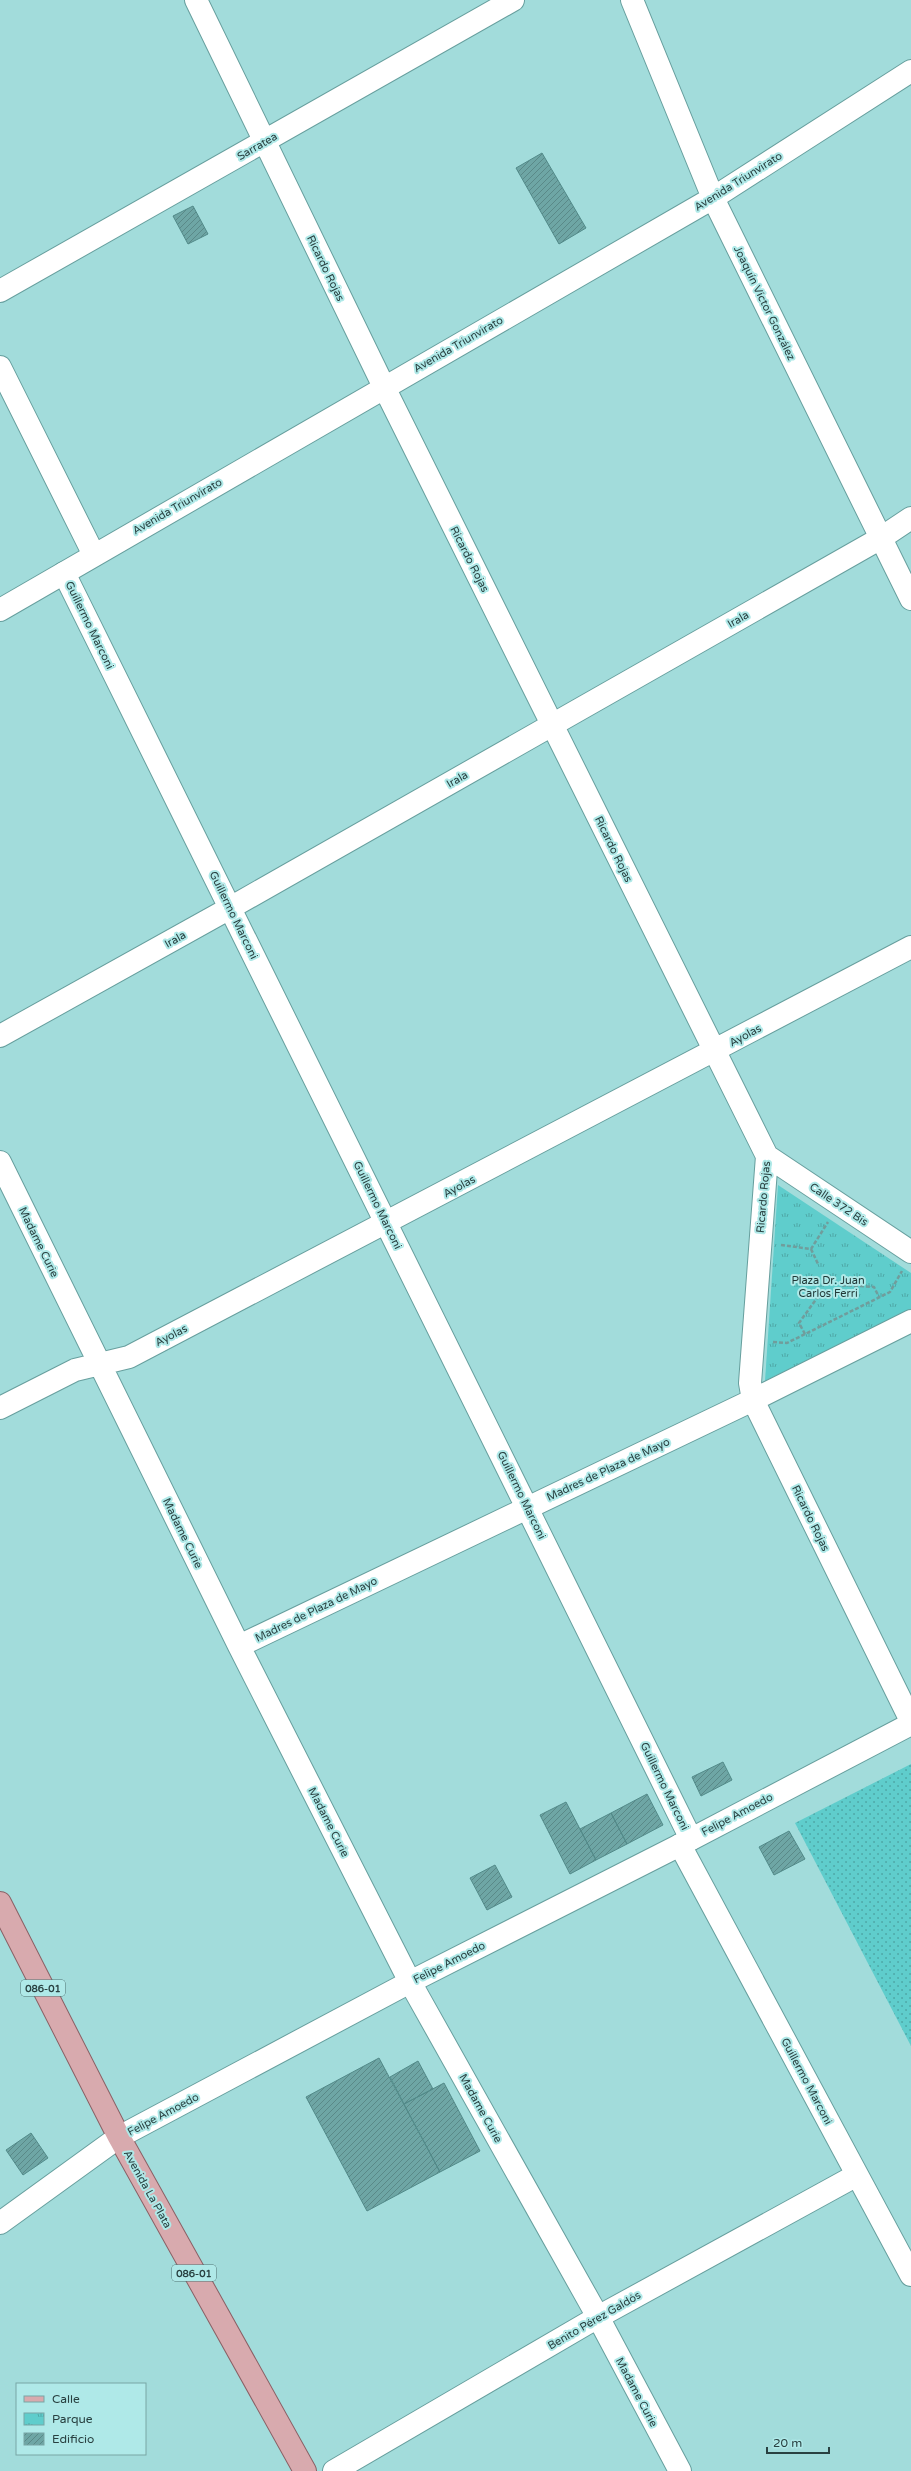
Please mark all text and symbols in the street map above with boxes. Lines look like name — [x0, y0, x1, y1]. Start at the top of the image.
street label: Sarratea — [235, 130, 280, 163]
street label: Avenida Triunvirato — [692, 149, 785, 214]
street label: Ricardo Rojas — [304, 233, 347, 303]
street label: Joaquín Víctor González — [731, 244, 798, 363]
street label: Avenida Triunvirato — [411, 313, 506, 375]
street label: Avenida Triunvirato — [130, 475, 225, 537]
street label: Ricardo Rojas — [447, 524, 492, 594]
street label: Guillermo Marconi — [63, 579, 116, 671]
street label: Irala — [725, 608, 751, 631]
street label: Irala — [444, 768, 470, 791]
street label: Ricardo Rojas — [592, 814, 635, 884]
street label: Guillermo Marconi — [207, 869, 260, 961]
street label: Irala — [162, 928, 188, 951]
street label: Ayolas — [727, 1022, 764, 1049]
street label: Guillermo Marconi — [351, 1159, 404, 1251]
street label: Ricardo Rojas — [754, 1161, 773, 1233]
street label: Ayolas — [441, 1173, 478, 1200]
street label: Calle 372 Bis — [807, 1180, 870, 1229]
street label: Madame Curie — [16, 1205, 61, 1279]
park label: Plaza Dr. Juan Carlos Ferri — [791, 1274, 865, 1300]
street label: Ayolas — [153, 1322, 190, 1349]
street label: Madres de Plaza de Mayo — [545, 1435, 672, 1504]
street label: Guillermo Marconi — [495, 1449, 548, 1541]
street label: Ricardo Rojas — [789, 1483, 832, 1553]
street label: Madame Curie — [160, 1496, 205, 1570]
street label: Madres de Plaza de Mayo — [253, 1574, 380, 1645]
street label: Guillermo Marconi — [638, 1740, 691, 1832]
street label: Madame Curie — [305, 1785, 352, 1859]
street label: Felipe Amoedo — [699, 1790, 775, 1839]
street label: Felipe Amoedo — [411, 1939, 488, 1986]
road number: 086-01 — [21, 1980, 65, 1996]
street label: Guillermo Marconi — [778, 2036, 835, 2127]
street label: Madame Curie — [456, 2072, 505, 2145]
street label: Felipe Amoedo — [125, 2090, 201, 2139]
street label: Avenida La Plata — [121, 2148, 174, 2230]
road number: 086-01 — [172, 2265, 216, 2281]
street label: Benito Pérez Galdós — [545, 2289, 643, 2352]
street label: Madame Curie — [613, 2355, 660, 2429]
legend — [16, 2383, 146, 2455]
text: Calle — [52, 2392, 80, 2406]
text: Parque — [52, 2412, 93, 2426]
scale bar — [767, 2429, 829, 2455]
text: Edificio — [52, 2432, 94, 2446]
text: 20 m — [773, 2436, 802, 2450]

